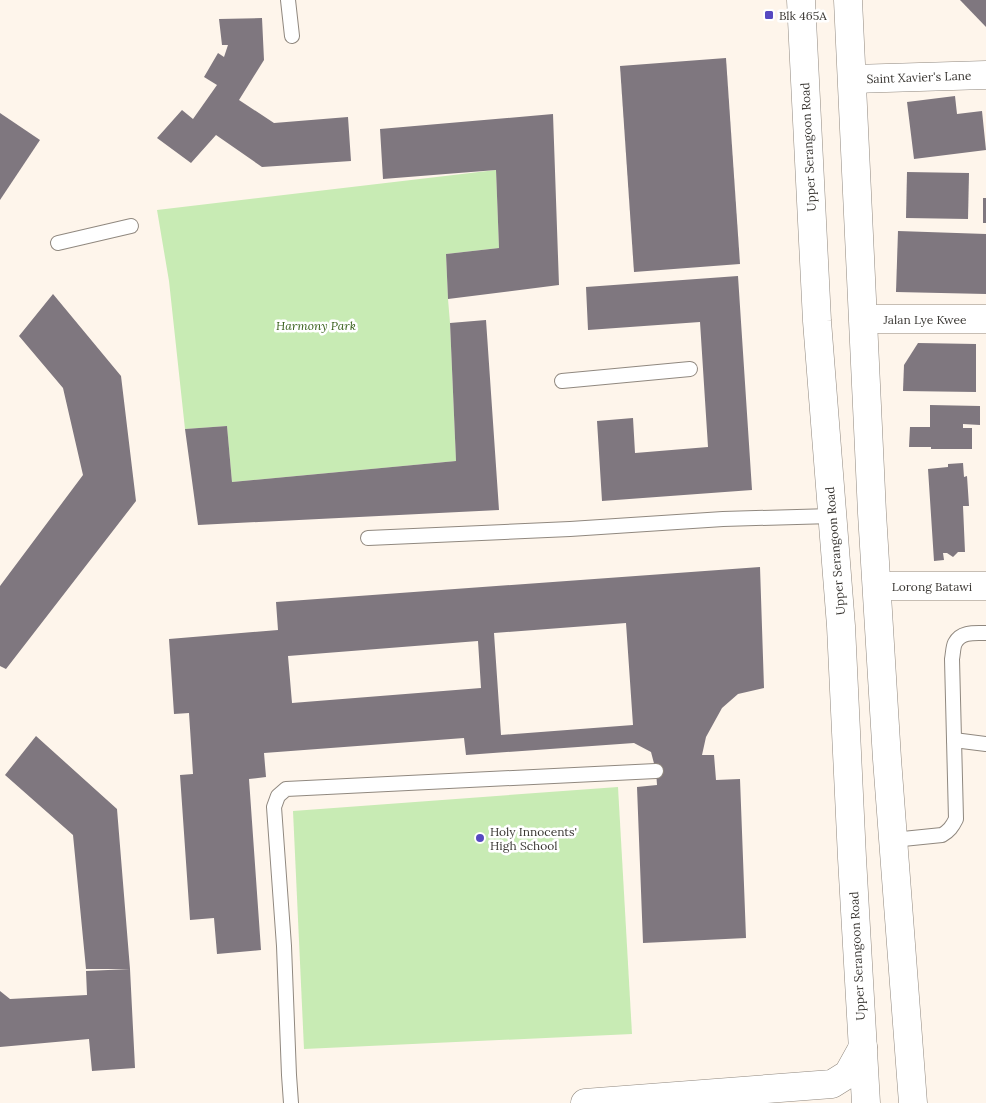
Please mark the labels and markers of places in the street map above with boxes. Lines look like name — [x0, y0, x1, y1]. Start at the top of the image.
place label: Blk 465A — [779, 8, 827, 23]
marker: Blk 465A — [763, 9, 775, 21]
place label: Holy Innocents' High School — [490, 824, 577, 853]
marker: Holy Innocents' High School — [474, 832, 486, 844]

